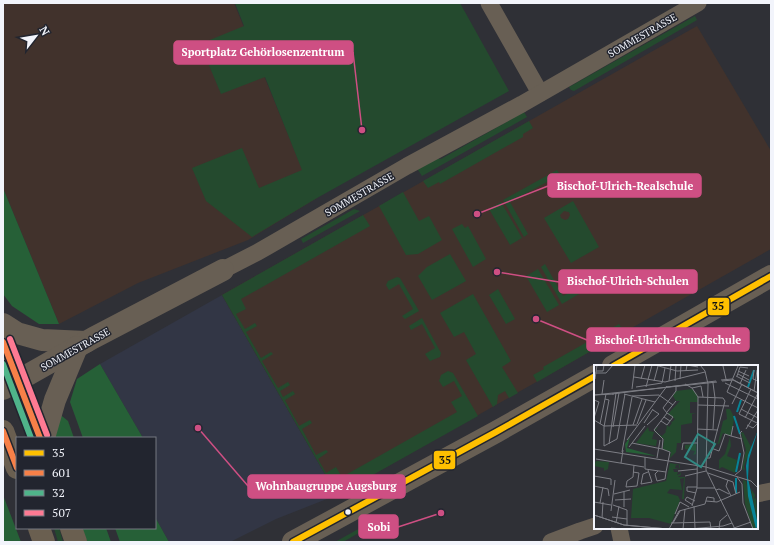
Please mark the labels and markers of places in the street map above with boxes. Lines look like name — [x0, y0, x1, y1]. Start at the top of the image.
callout: Sportplatz Gehörlosenzentrum — [174, 41, 353, 64]
callout: Bischof-Ulrich-Realschule — [548, 174, 701, 197]
callout: Bischof-Ulrich-Schulen — [559, 270, 697, 293]
callout: Bischof-Ulrich-Grundschule — [587, 328, 749, 351]
callout: Wohnbaugruppe Augsburg — [248, 475, 405, 498]
unlabelled marker — [343, 507, 353, 517]
callout: Sobi — [359, 515, 398, 538]

